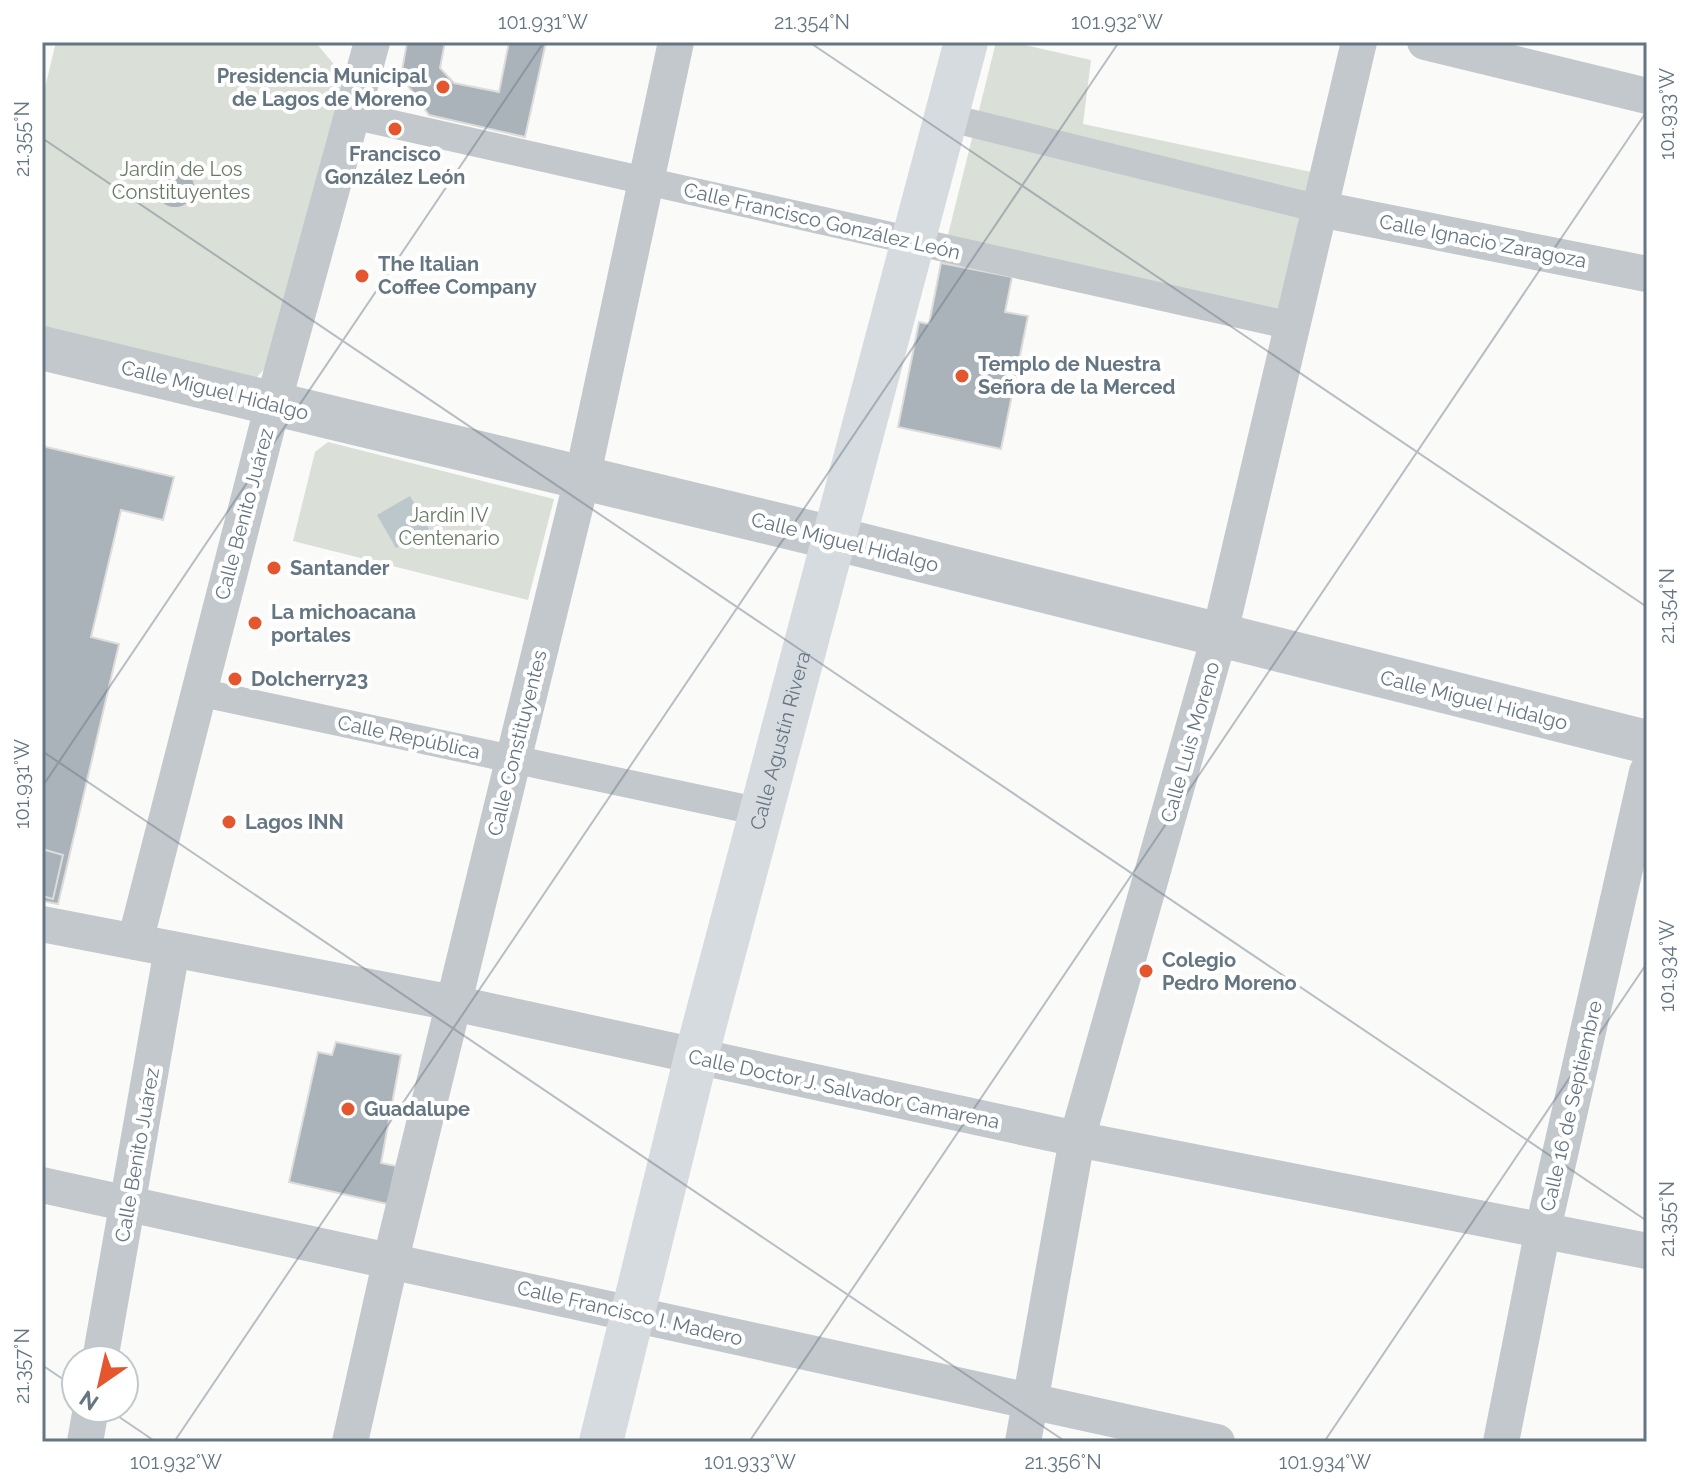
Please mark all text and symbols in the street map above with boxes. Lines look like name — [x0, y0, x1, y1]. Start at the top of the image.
text: 101.931°W — [498, 10, 588, 34]
text: 21.354°N — [774, 10, 850, 34]
text: 101.932°W — [1071, 10, 1163, 34]
place label: Presidencia Municipal de Lagos de Moreno — [217, 64, 428, 111]
text: 101.933°W — [1655, 68, 1679, 160]
marker: Presidencia Municipal de Lagos de Moreno — [434, 78, 452, 96]
text: 21.355°N — [10, 101, 34, 177]
marker: Francisco González León — [386, 120, 404, 138]
place label: Francisco González León — [325, 142, 465, 189]
park label: Jardín de Los Constituyentes — [112, 157, 250, 204]
street label: Calle Francisco González León — [681, 177, 963, 265]
street label: Calle Ignacio Zaragoza — [1377, 209, 1589, 273]
place label: The Italian Coffee Company — [378, 252, 537, 299]
marker: The Italian Coffee Company — [353, 267, 371, 285]
place label: Templo de Nuestra Señora de la Merced — [978, 352, 1176, 399]
street label: Calle Miguel Hidalgo — [119, 355, 311, 425]
marker: Templo de Nuestra Señora de la Merced — [953, 367, 971, 385]
street label: Calle Benito Juárez — [210, 425, 279, 603]
park label: Jardín IV Centenario — [398, 503, 500, 550]
street label: Calle Miguel Hidalgo — [749, 507, 941, 577]
place label: Santander — [290, 556, 390, 580]
marker: Santander — [265, 559, 283, 577]
text: 21.354°N — [1655, 568, 1679, 644]
place label: La michoacana portales — [271, 600, 416, 647]
marker: La michoacana portales — [246, 614, 264, 632]
street label: Calle Constituyentes — [482, 648, 552, 838]
street label: Calle Agustín Rivera — [745, 649, 815, 833]
street label: Calle Luis Moreno — [1156, 659, 1224, 825]
street label: Calle Miguel Hidalgo — [1378, 665, 1570, 735]
place label: Dolcherry23 — [251, 667, 368, 691]
marker: Dolcherry23 — [226, 670, 244, 688]
street label: Calle República — [336, 710, 482, 764]
text: 101.931°W — [10, 739, 34, 829]
place label: Lagos INN — [245, 810, 344, 834]
marker: Lagos INN — [220, 813, 238, 831]
text: 101.934°W — [1655, 920, 1679, 1012]
place label: Colegio Pedro Moreno — [1162, 948, 1297, 995]
marker: Colegio Pedro Moreno — [1137, 962, 1155, 980]
street label: Calle 16 de Septiembre — [1535, 998, 1607, 1214]
street label: Calle Doctor J. Salvador Camarena — [686, 1044, 1002, 1134]
street label: Calle Benito Juárez — [110, 1066, 164, 1244]
place label: Guadalupe — [364, 1097, 470, 1121]
marker: Guadalupe — [339, 1100, 357, 1118]
text: 21.355°N — [1655, 1181, 1679, 1257]
street label: Calle Francisco I. Madero — [515, 1275, 745, 1351]
text: 21.357°N — [10, 1328, 34, 1404]
north arrow — [60, 1344, 140, 1424]
text: N — [75, 1385, 103, 1416]
text: 101.932°W — [130, 1450, 222, 1474]
text: 101.933°W — [704, 1450, 796, 1474]
text: 21.356°N — [1024, 1450, 1102, 1474]
text: 101.934°W — [1279, 1450, 1371, 1474]

